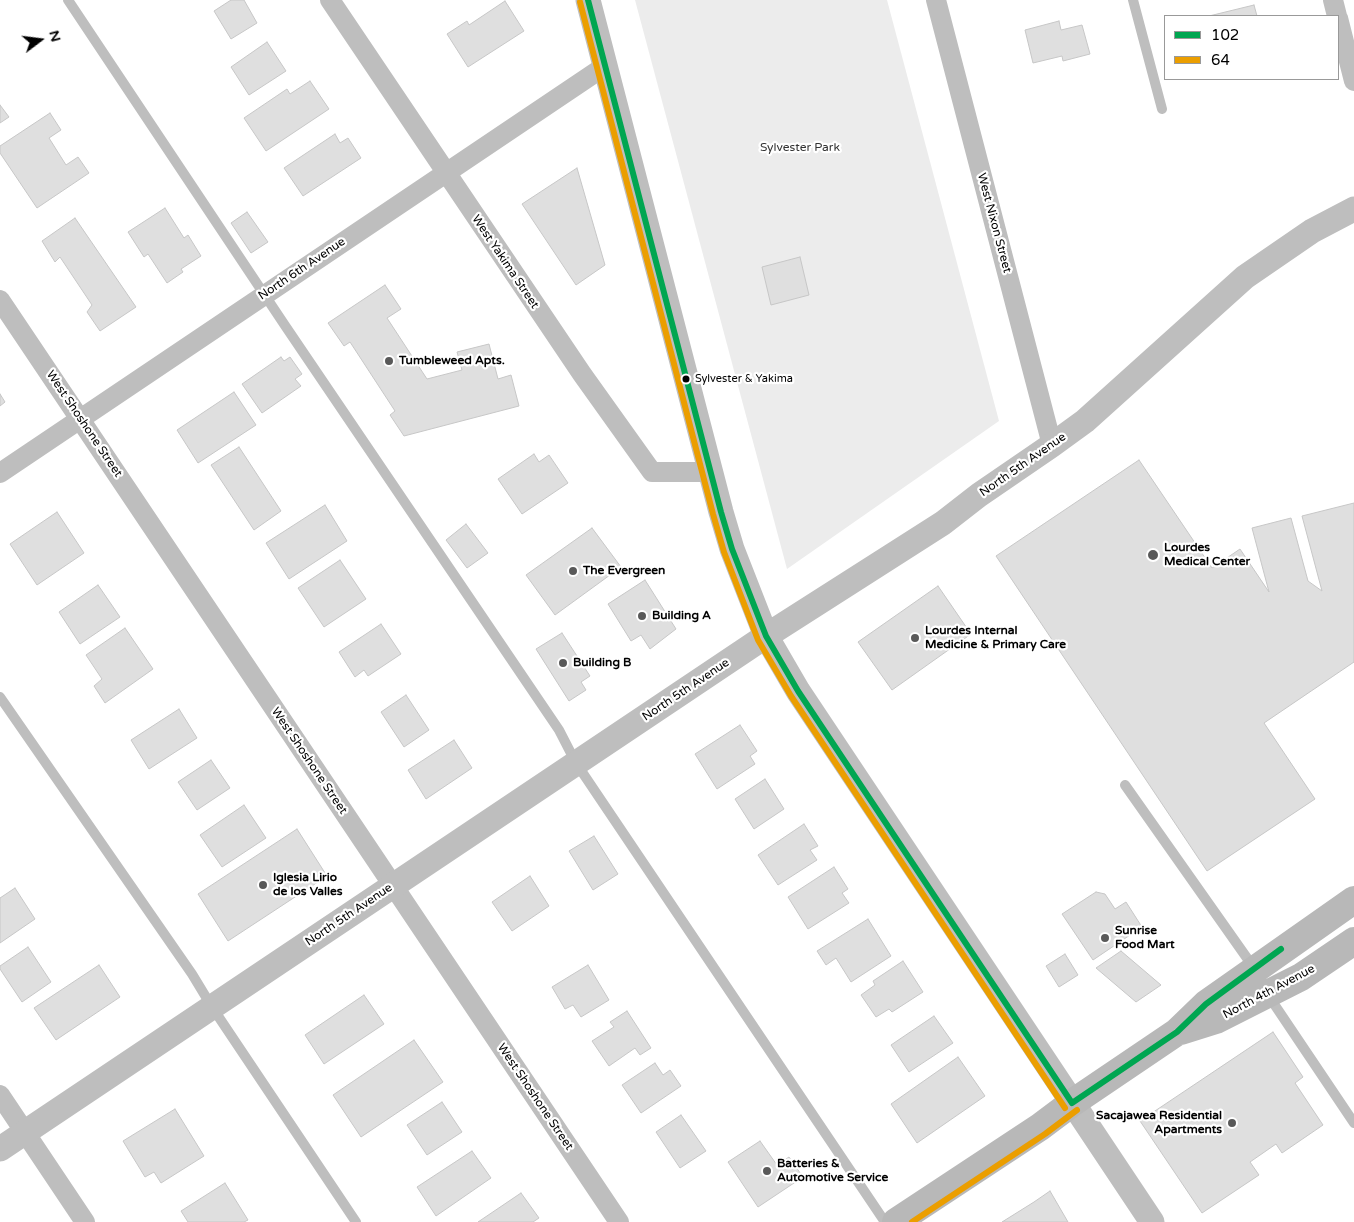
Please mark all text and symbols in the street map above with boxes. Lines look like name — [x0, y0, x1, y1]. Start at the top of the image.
north arrow — [15, 15, 65, 65]
legend — [1164, 15, 1339, 80]
text: 102 — [1211, 26, 1239, 44]
text: N — [45, 28, 65, 44]
text: 64 — [1211, 51, 1230, 69]
park label: Sylvester Park — [760, 141, 840, 155]
street label: West Nixon Street — [974, 172, 1014, 274]
street label: West Yakima Street — [468, 212, 542, 312]
street label: North 6th Avenue — [256, 235, 348, 303]
place label: Tumbleweed Apts. — [399, 354, 505, 368]
marker: Tumbleweed Apts. — [383, 355, 395, 367]
street label: West Shoshone Street — [43, 368, 125, 480]
place label: Sylvester & Yakima — [695, 372, 793, 386]
marker: Sylvester & Yakima — [681, 374, 691, 384]
street label: North 5th Avenue — [977, 430, 1069, 500]
place label: Lourdes Medical Center — [1164, 541, 1250, 569]
marker: Lourdes Medical Center — [1146, 548, 1160, 562]
place label: The Evergreen — [583, 564, 665, 578]
marker: The Evergreen — [567, 565, 579, 577]
place label: Building A — [652, 609, 711, 623]
marker: Building A — [636, 610, 648, 622]
place label: Lourdes Internal Medicine & Primary Care — [925, 624, 1066, 652]
marker: Lourdes Internal Medicine & Primary Care — [909, 632, 921, 644]
place label: Building B — [573, 656, 631, 670]
street label: North 5th Avenue — [640, 656, 732, 724]
marker: Building B — [557, 657, 569, 669]
street label: West Shoshone Street — [268, 705, 350, 817]
place label: Iglesia Lirio de los Valles — [273, 871, 343, 899]
marker: Iglesia Lirio de los Valles — [257, 879, 269, 891]
street label: North 5th Avenue — [303, 881, 395, 949]
place label: Sunrise Food Mart — [1115, 924, 1175, 952]
marker: Sunrise Food Mart — [1099, 932, 1111, 944]
street label: North 4th Avenue — [1221, 962, 1317, 1022]
street label: West Shoshone Street — [494, 1041, 576, 1153]
place label: Sacajawea Residential Apartments — [1096, 1109, 1222, 1137]
marker: Sacajawea Residential Apartments — [1226, 1117, 1238, 1129]
place label: Batteries & Automotive Service — [777, 1157, 888, 1185]
marker: Batteries & Automotive Service — [761, 1165, 773, 1177]

